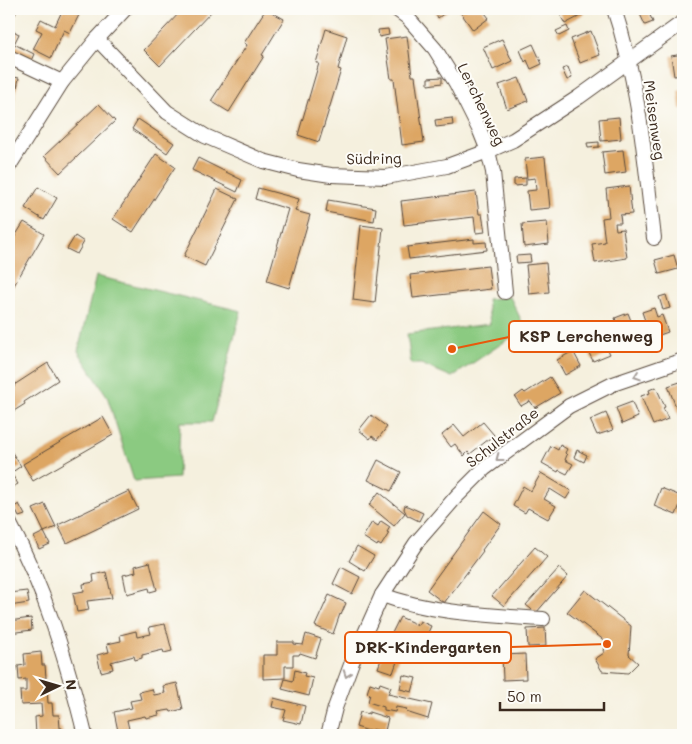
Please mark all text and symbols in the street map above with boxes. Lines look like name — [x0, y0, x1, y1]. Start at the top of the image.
street label: Lerchenweg — [453, 60, 511, 149]
street label: Meisenweg — [640, 79, 671, 161]
street label: Südring — [346, 148, 402, 168]
callout: KSP Lerchenweg — [509, 321, 662, 352]
text: KSP Lerchenweg — [519, 325, 653, 346]
one-way arrow — [634, 370, 642, 380]
street label: Schulstraße — [461, 402, 543, 472]
one-way arrow — [496, 453, 505, 461]
callout: DRK-Kindergarten — [345, 632, 511, 663]
text: DRK-Kindergarten — [355, 636, 501, 657]
north arrow — [32, 662, 82, 712]
one-way arrow — [343, 670, 353, 678]
text: N — [62, 679, 81, 691]
scale bar — [500, 679, 603, 711]
text: 50 m — [507, 686, 542, 706]

